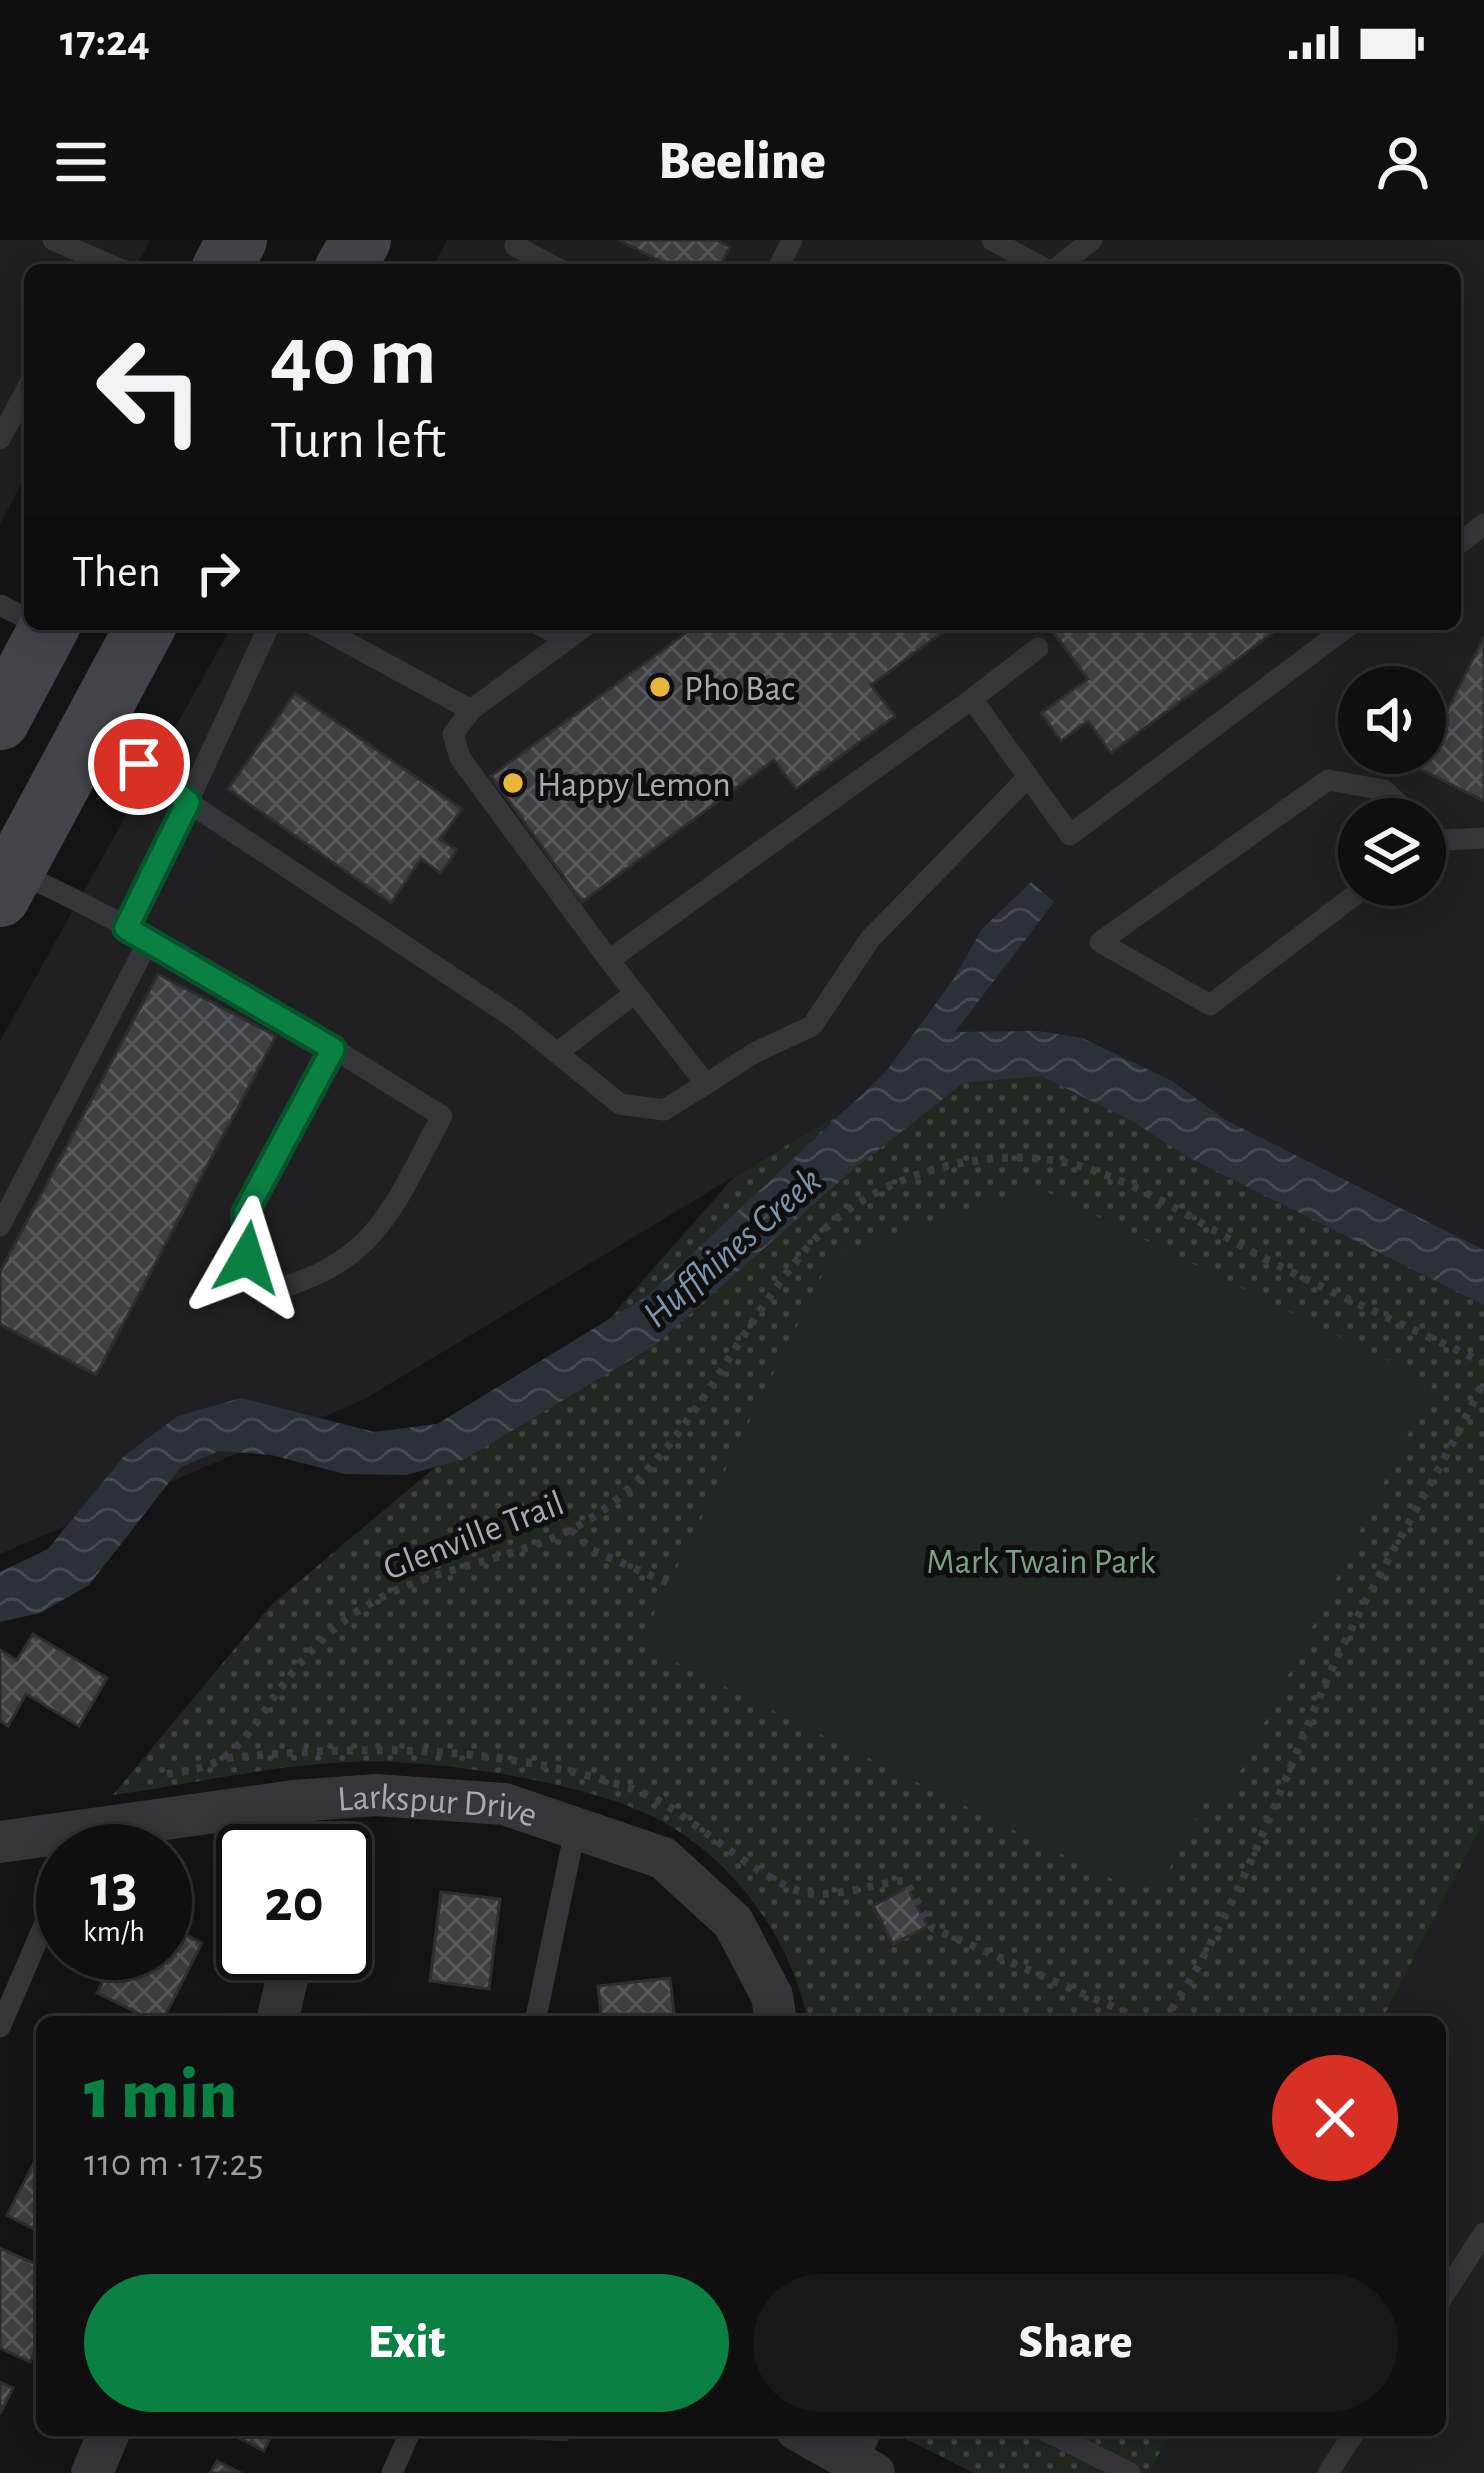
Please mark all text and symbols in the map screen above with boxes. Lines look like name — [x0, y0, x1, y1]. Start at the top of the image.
text: 17:24 — [60, 19, 150, 64]
icon: menu — [48, 129, 114, 195]
icon: person — [1370, 129, 1436, 195]
text: Beeline — [658, 135, 826, 189]
icon: left — [72, 312, 228, 468]
text: 40 m — [270, 316, 437, 400]
text: Turn left — [270, 414, 446, 468]
icon: right — [185, 540, 251, 606]
text: Then — [72, 550, 161, 595]
map controls — [1338, 666, 1446, 906]
button: sound — [1338, 666, 1446, 774]
place label: Pho Bac — [684, 671, 795, 707]
marker: Pho Bac — [647, 674, 673, 700]
pin — [88, 713, 190, 815]
icon: arrive — [106, 731, 172, 797]
place label: Happy Lemon — [537, 767, 731, 803]
marker: Happy Lemon — [500, 770, 526, 796]
button: layers — [1338, 798, 1446, 906]
water label: Huffhines Creek — [636, 1161, 829, 1335]
position arrow — [184, 1195, 310, 1321]
street label: Glenville Trail — [379, 1485, 569, 1587]
park label: Mark Twain Park — [926, 1544, 1156, 1580]
street label: Larkspur Drive — [336, 1779, 542, 1834]
speed limit sign: 20 — [216, 1824, 372, 1980]
text: 13 — [90, 1857, 138, 1917]
text: km/h — [83, 1917, 145, 1947]
button: close — [1272, 2055, 1398, 2181]
text: 1 min — [84, 2059, 237, 2131]
text: 110 m · 17:25 — [84, 2144, 264, 2183]
button: Exit — [84, 2274, 729, 2412]
button: Share — [753, 2274, 1398, 2412]

